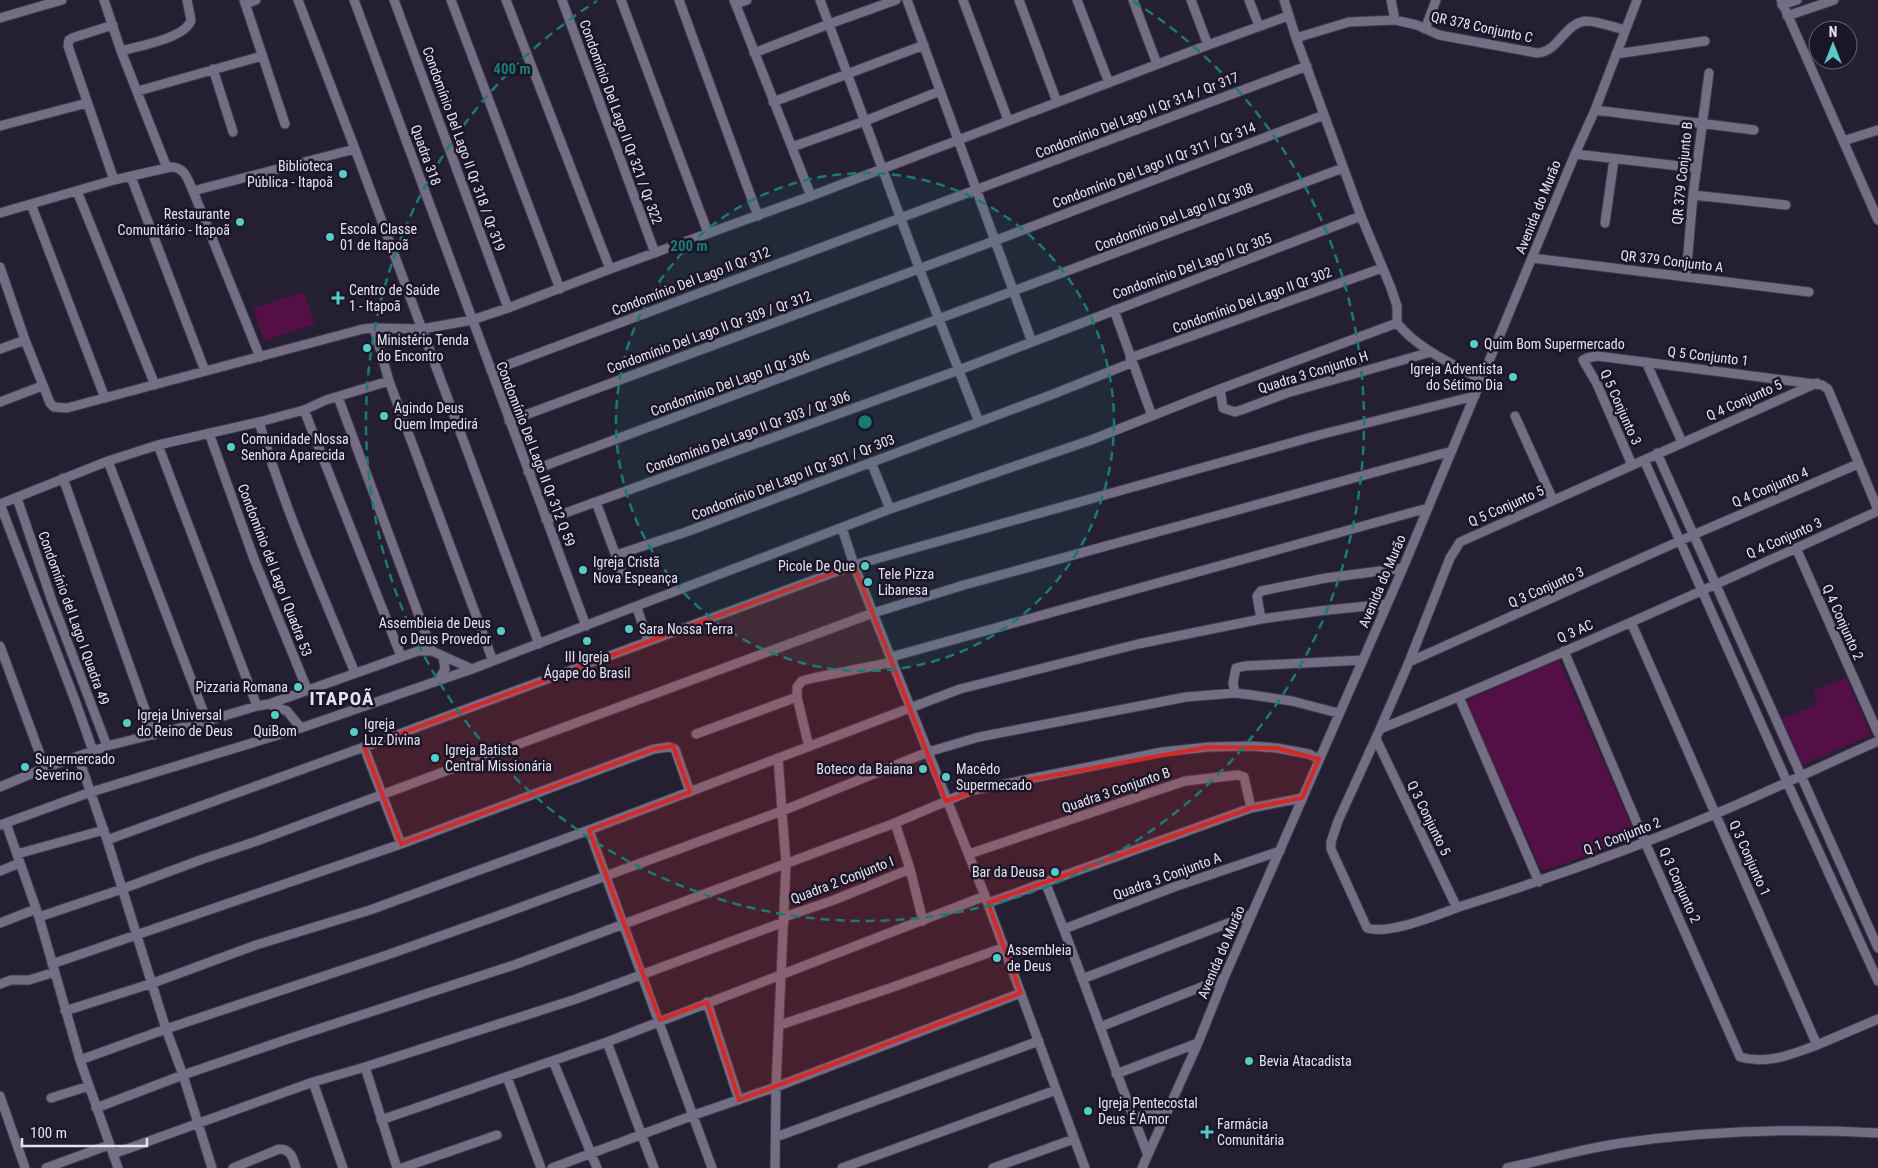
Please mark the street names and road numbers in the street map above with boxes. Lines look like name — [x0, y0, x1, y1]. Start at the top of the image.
street label: QR 378 Conjunto C — [1430, 8, 1534, 46]
street label: Condomínio Del Lago II Qr 321 / Qr 322 — [576, 18, 666, 226]
street label: Condomínio Del Lago II Qr 318 / Qr 319 — [419, 45, 509, 253]
street label: Condomínio Del Lago II Qr 314 / Qr 317 — [1033, 69, 1241, 161]
street label: Condomínio Del Lago II Qr 311 / Qr 314 — [1050, 119, 1258, 211]
street label: QR 379 Conjunto B — [1669, 121, 1695, 225]
street label: Quadra 318 — [408, 122, 444, 188]
street label: Avenida do Murão — [1512, 158, 1564, 256]
street label: Condomínio Del Lago II Qr 308 — [1093, 179, 1255, 255]
street label: Condomínio Del Lago II Qr 305 — [1110, 230, 1274, 302]
street label: Condomínio Del Lago II Qr 312 — [610, 243, 772, 319]
street label: QR 379 Conjunto A — [1620, 247, 1724, 275]
street label: Condomínio Del Lago II Qr 302 — [1170, 264, 1334, 336]
street label: Condomínio Del Lago II Qr 309 / Qr 312 — [605, 287, 813, 377]
street label: Q 5 Conjunto 1 — [1667, 343, 1749, 369]
street label: Condomínio Del Lago II Qr 306 — [648, 347, 812, 419]
street label: Quadra 3 Conjunto H — [1256, 348, 1370, 396]
street label: Condomínio Del Lago II Qr 312 Q 59 — [493, 359, 579, 549]
street label: Q 5 Conjunto 3 — [1597, 367, 1645, 447]
street label: Q 4 Conjunto 5 — [1704, 376, 1784, 424]
street label: Condomínio Del Lago II Qr 303 / Qr 306 — [644, 387, 852, 477]
street label: Condomínio Del Lago II Qr 301 / Qr 303 — [689, 431, 897, 523]
street label: Q 4 Conjunto 4 — [1729, 464, 1811, 510]
street label: Condomínio del Lago I Quadra 53 — [235, 481, 315, 659]
street label: Q 5 Conjunto 5 — [1466, 482, 1546, 530]
street label: Q 4 Conjunto 3 — [1744, 514, 1824, 562]
street label: Condomínio del Lago I Quadra 49 — [35, 529, 113, 707]
street label: Avenida do Murão — [1355, 532, 1409, 630]
street label: Q 3 Conjunto 3 — [1506, 563, 1586, 611]
street label: Q 4 Conjunto 2 — [1819, 582, 1867, 662]
street label: Q 3 AC — [1555, 616, 1596, 646]
street label: Quadra 3 Conjunto B — [1060, 764, 1172, 816]
street label: Q 3 Conjunto 5 — [1404, 778, 1454, 858]
street label: Q 1 Conjunto 2 — [1581, 814, 1663, 858]
street label: Q 3 Conjunto 1 — [1726, 818, 1774, 898]
street label: Q 3 Conjunto 2 — [1656, 845, 1704, 925]
street label: Quadra 3 Conjunto A — [1111, 849, 1223, 903]
street label: Quadra 2 Conjunto I — [788, 853, 896, 907]
street label: Avenida do Murão — [1194, 903, 1248, 1001]

